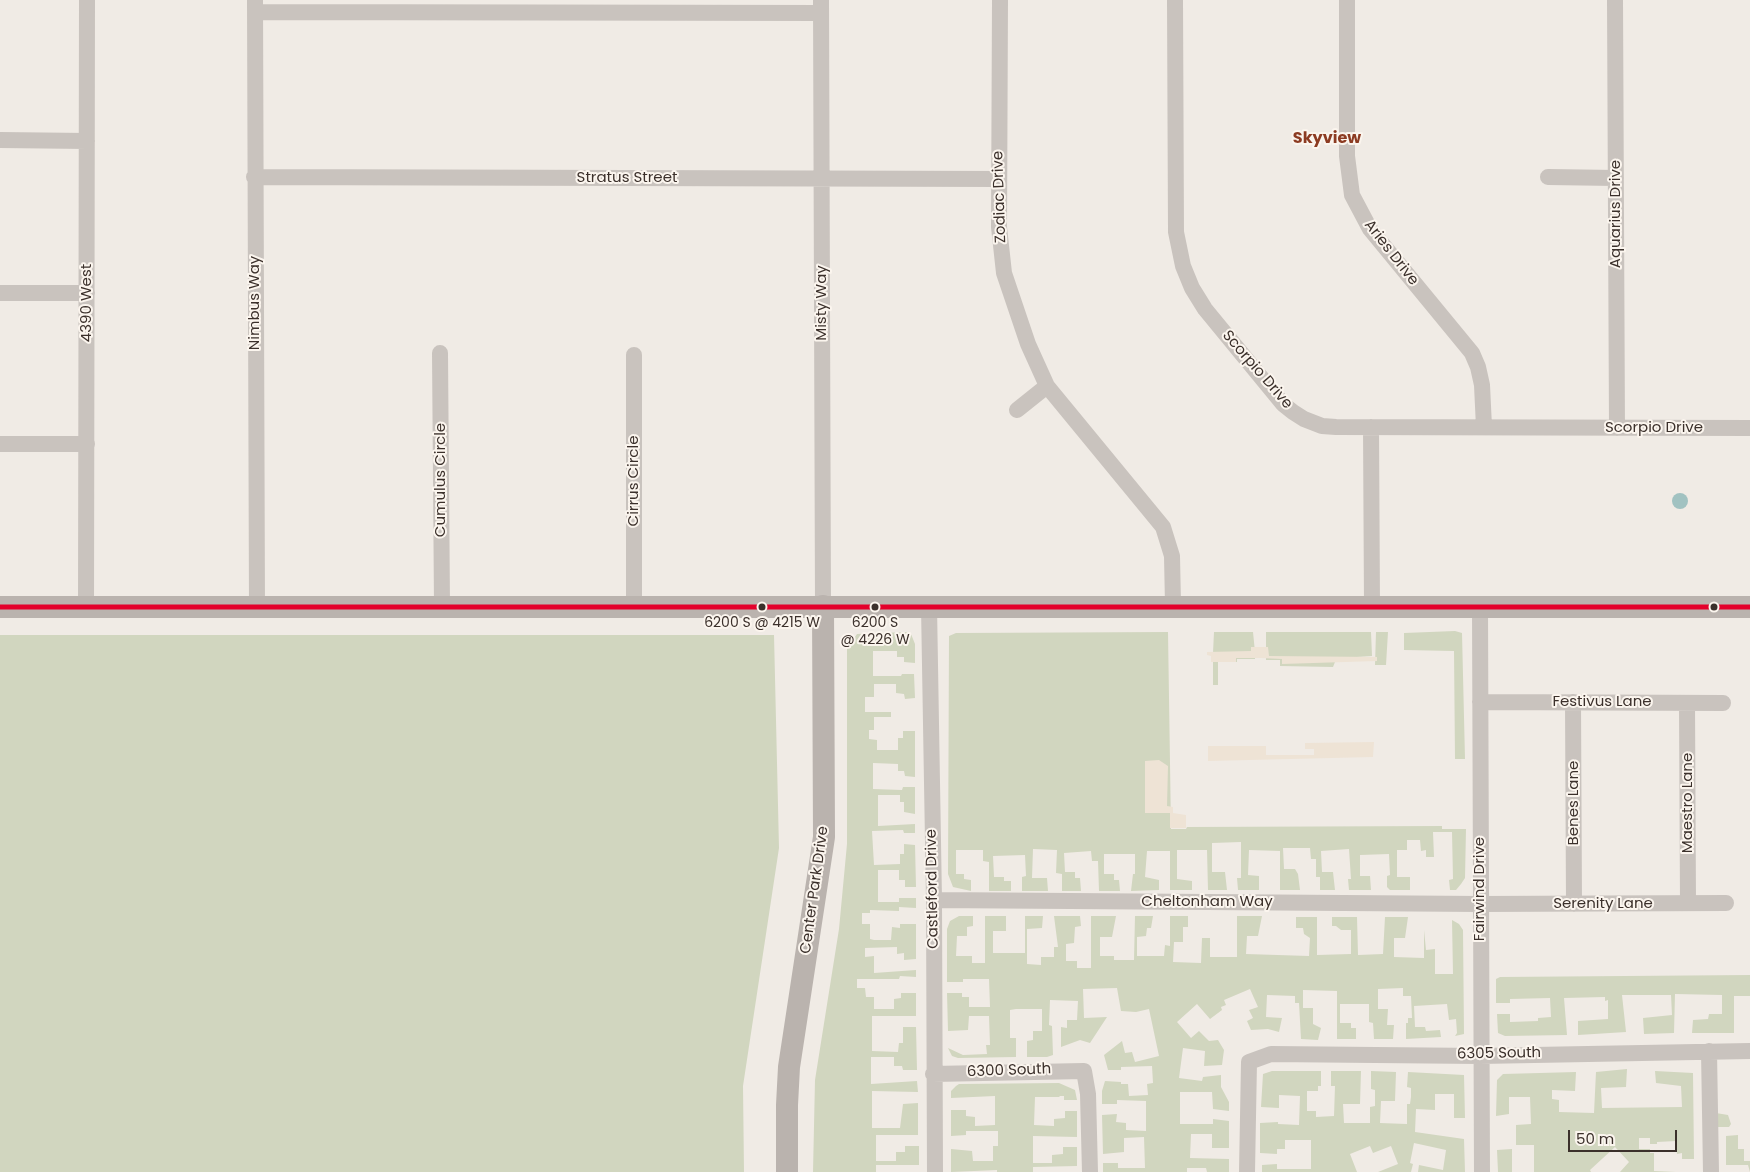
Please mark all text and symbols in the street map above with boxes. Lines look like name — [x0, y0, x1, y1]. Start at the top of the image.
district label: Skyview — [1293, 129, 1361, 149]
street label: Zodiac Drive — [989, 151, 1011, 243]
street label: Aquarius Drive — [1607, 160, 1625, 268]
street label: Stratus Street — [577, 169, 677, 187]
street label: Aries Drive — [1360, 217, 1422, 289]
street label: Nimbus Way — [246, 256, 264, 350]
street label: 4390 West — [78, 264, 96, 342]
street label: Misty Way — [813, 265, 831, 341]
street label: Scorpio Drive — [1218, 327, 1296, 413]
street label: Scorpio Drive — [1605, 419, 1703, 437]
street label: Cumulus Circle — [432, 423, 450, 537]
street label: Cirrus Circle — [625, 436, 643, 526]
marker: 6200 S @ 4215 W — [757, 602, 767, 612]
marker: 6200 S @ 4226 W — [870, 602, 880, 612]
unlabelled marker — [1709, 602, 1719, 612]
place label: 6200 S @ 4215 W — [704, 615, 820, 631]
place label: 6200 S @ 4226 W — [840, 615, 910, 648]
street label: Festivus Lane — [1552, 693, 1652, 711]
street label: Maestro Lane — [1679, 753, 1697, 853]
street label: Benes Lane — [1565, 761, 1583, 845]
street label: Center Park Drive — [797, 825, 833, 955]
street label: Castleford Drive — [923, 829, 943, 949]
street label: Fairwind Drive — [1471, 837, 1489, 941]
street label: Cheltonham Way — [1141, 893, 1273, 911]
street label: Serenity Lane — [1553, 895, 1653, 913]
street label: 6305 South — [1457, 1044, 1541, 1064]
street label: 6300 South — [967, 1061, 1051, 1081]
scale bar — [1570, 1120, 1679, 1152]
text: 50 m — [1576, 1128, 1614, 1149]

